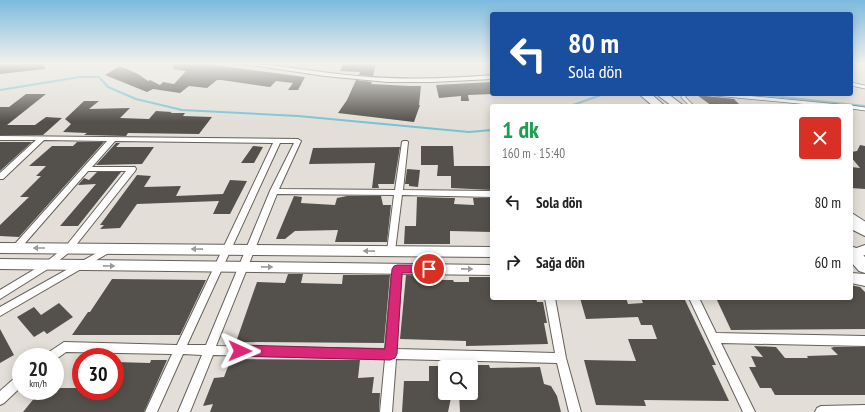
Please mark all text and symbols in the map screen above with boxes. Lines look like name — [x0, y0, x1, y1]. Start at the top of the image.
text: 80 m — [568, 24, 619, 61]
icon: left — [502, 28, 554, 80]
text: Sola dön — [568, 60, 622, 83]
text: 1 dk — [502, 114, 539, 145]
button: close — [799, 117, 841, 159]
text: 160 m · 15:40 — [502, 145, 565, 162]
icon: left — [502, 191, 524, 213]
text: Sola dön — [536, 193, 582, 212]
text: 80 m — [815, 193, 841, 212]
one-way arrow — [32, 245, 45, 251]
one-way arrow — [190, 246, 203, 252]
one-way arrow — [362, 248, 375, 254]
icon: right — [502, 251, 524, 273]
pin — [412, 252, 446, 286]
text: Sağa dön — [536, 253, 585, 272]
text: 60 m — [815, 253, 841, 272]
icon: arrive — [418, 258, 440, 280]
one-way arrow — [103, 263, 116, 269]
one-way arrow — [261, 264, 273, 271]
one-way arrow — [461, 266, 474, 272]
position arrow — [219, 330, 261, 372]
speed limit sign: 30 — [72, 348, 124, 400]
text: 20 — [28, 356, 48, 382]
map controls — [438, 360, 478, 400]
button: search — [438, 360, 478, 400]
text: km/h — [29, 377, 47, 390]

